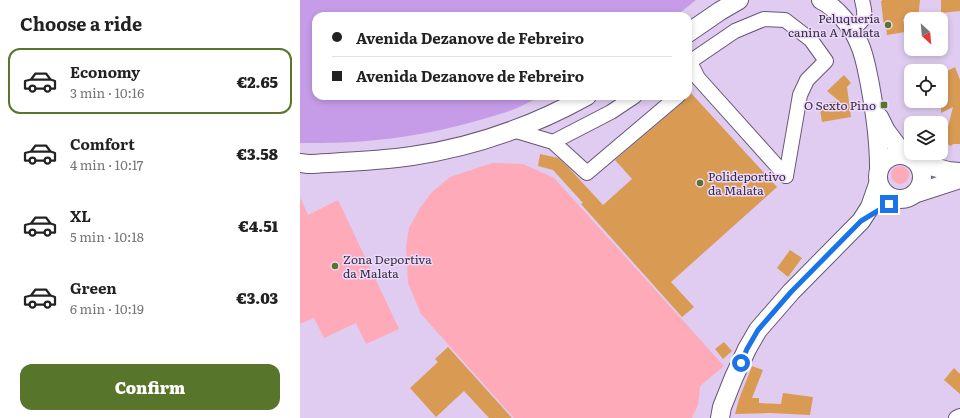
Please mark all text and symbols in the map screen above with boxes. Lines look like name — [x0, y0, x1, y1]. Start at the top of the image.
place label: Peluquería canina A Malata — [788, 9, 881, 41]
text: Choose a ride — [20, 10, 142, 37]
north arrow — [904, 12, 948, 56]
map controls — [904, 12, 948, 160]
marker: Peluquería canina A Malata — [883, 20, 893, 30]
text: Avenida Dezanove de Febreiro — [356, 26, 584, 49]
text: Economy — [70, 60, 140, 83]
icon: car — [22, 63, 58, 99]
text: Avenida Dezanove de Febreiro — [356, 64, 584, 87]
button: locate — [904, 64, 948, 108]
text: €2.65 — [237, 70, 278, 93]
text: 3 min · 10:16 — [70, 83, 144, 102]
place label: O Sexto Pino — [804, 96, 876, 114]
marker: O Sexto Pino — [879, 100, 889, 110]
button: layers — [904, 116, 948, 160]
text: Comfort — [70, 132, 135, 155]
icon: car — [22, 135, 58, 171]
text: €3.58 — [236, 142, 278, 165]
text: 4 min · 10:17 — [70, 155, 143, 174]
place label: Polideportivo da Malata — [708, 167, 786, 199]
marker: Polideportivo da Malata — [695, 178, 705, 188]
route end — [880, 195, 898, 213]
text: XL — [70, 204, 91, 227]
icon: car — [22, 207, 58, 243]
text: €4.51 — [238, 214, 278, 237]
text: 5 min · 10:18 — [70, 227, 144, 246]
place label: Zona Deportiva da Malata — [343, 250, 432, 282]
marker: Zona Deportiva da Malata — [330, 261, 340, 271]
text: Green — [70, 276, 117, 299]
icon: car — [22, 279, 58, 315]
text: €3.03 — [236, 286, 278, 309]
text: 6 min · 10:19 — [70, 299, 144, 318]
route start — [732, 354, 750, 372]
button: Confirm — [20, 364, 280, 410]

